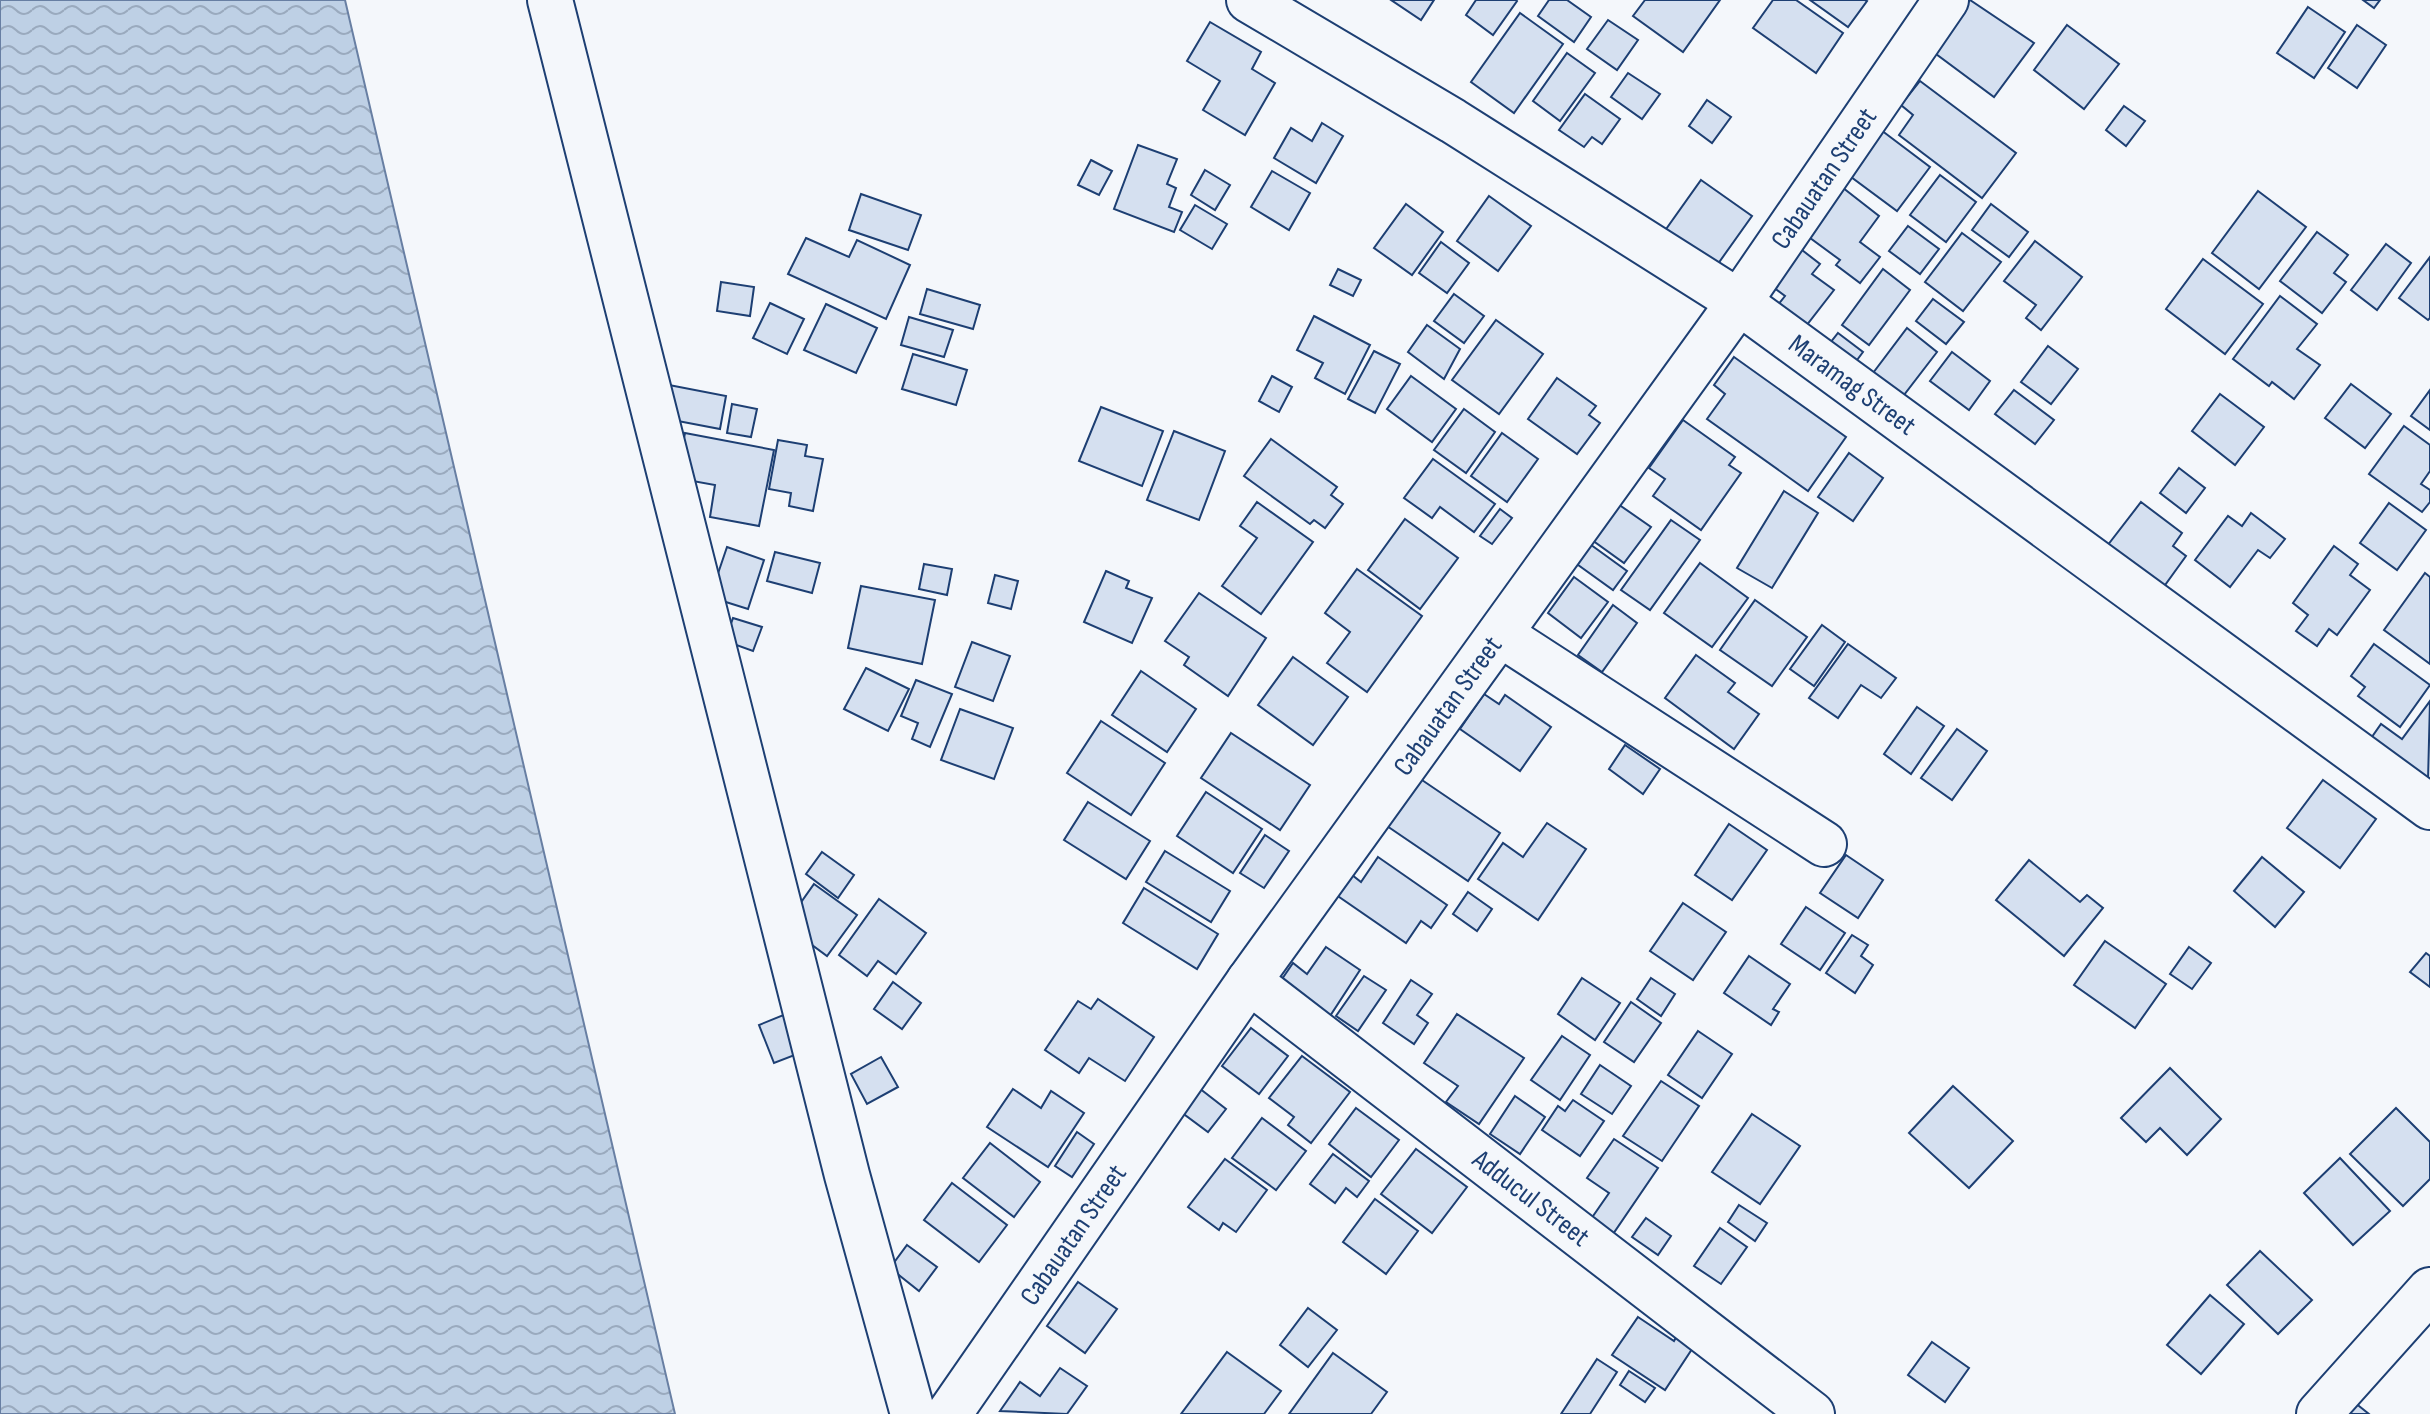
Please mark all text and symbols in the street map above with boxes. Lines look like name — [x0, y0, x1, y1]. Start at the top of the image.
street label: Cabauatan Street — [1764, 102, 1884, 255]
street label: Maramag Street — [1782, 327, 1922, 442]
street label: Cabauatan Street — [1386, 630, 1509, 782]
street label: Adducul Street — [1465, 1142, 1596, 1253]
street label: Cabauatan Street — [1013, 1158, 1133, 1311]

